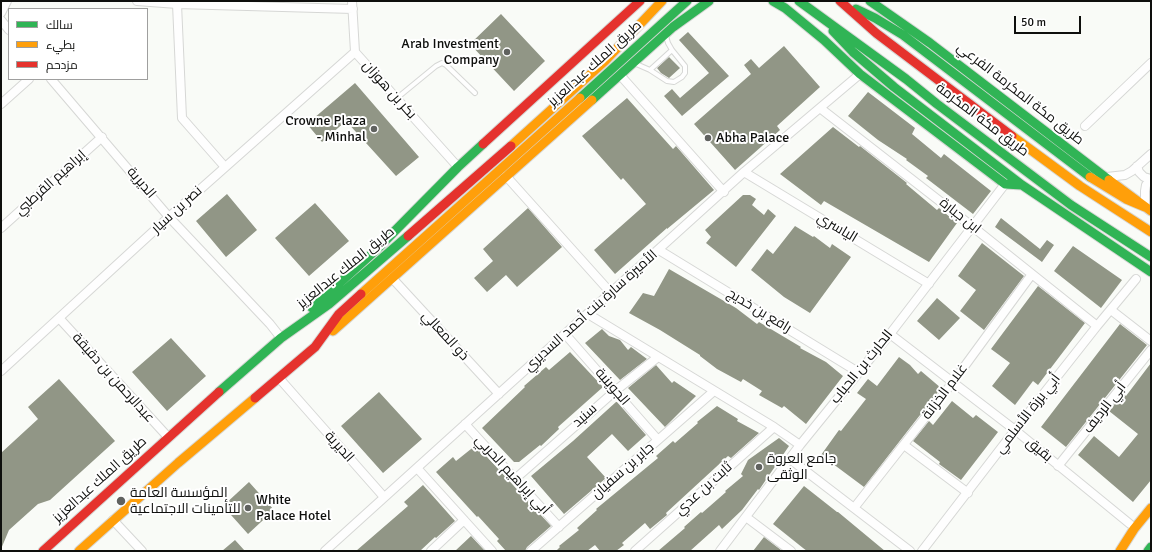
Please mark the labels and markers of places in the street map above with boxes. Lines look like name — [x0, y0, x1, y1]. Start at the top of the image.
place label: Arab Investment Company — [401, 36, 499, 68]
marker: Arab Investment Company — [502, 47, 512, 57]
place label: Crowne Plaza - Minhal — [285, 113, 366, 146]
marker: Crowne Plaza - Minhal — [369, 124, 379, 134]
place label: Abha Palace — [716, 130, 789, 146]
marker: Abha Palace — [703, 133, 713, 143]
place label: جامع العروة الوثقى — [767, 451, 836, 484]
marker: جامع العروة الوثقى — [754, 462, 764, 472]
place label: المؤسسة العامة للتأمينات الاجتماعية — [130, 485, 241, 518]
place label: White Palace Hotel — [256, 492, 331, 524]
marker: المؤسسة العامة للتأمينات الاجتماعية — [115, 495, 127, 507]
marker: White Palace Hotel — [243, 503, 253, 513]

